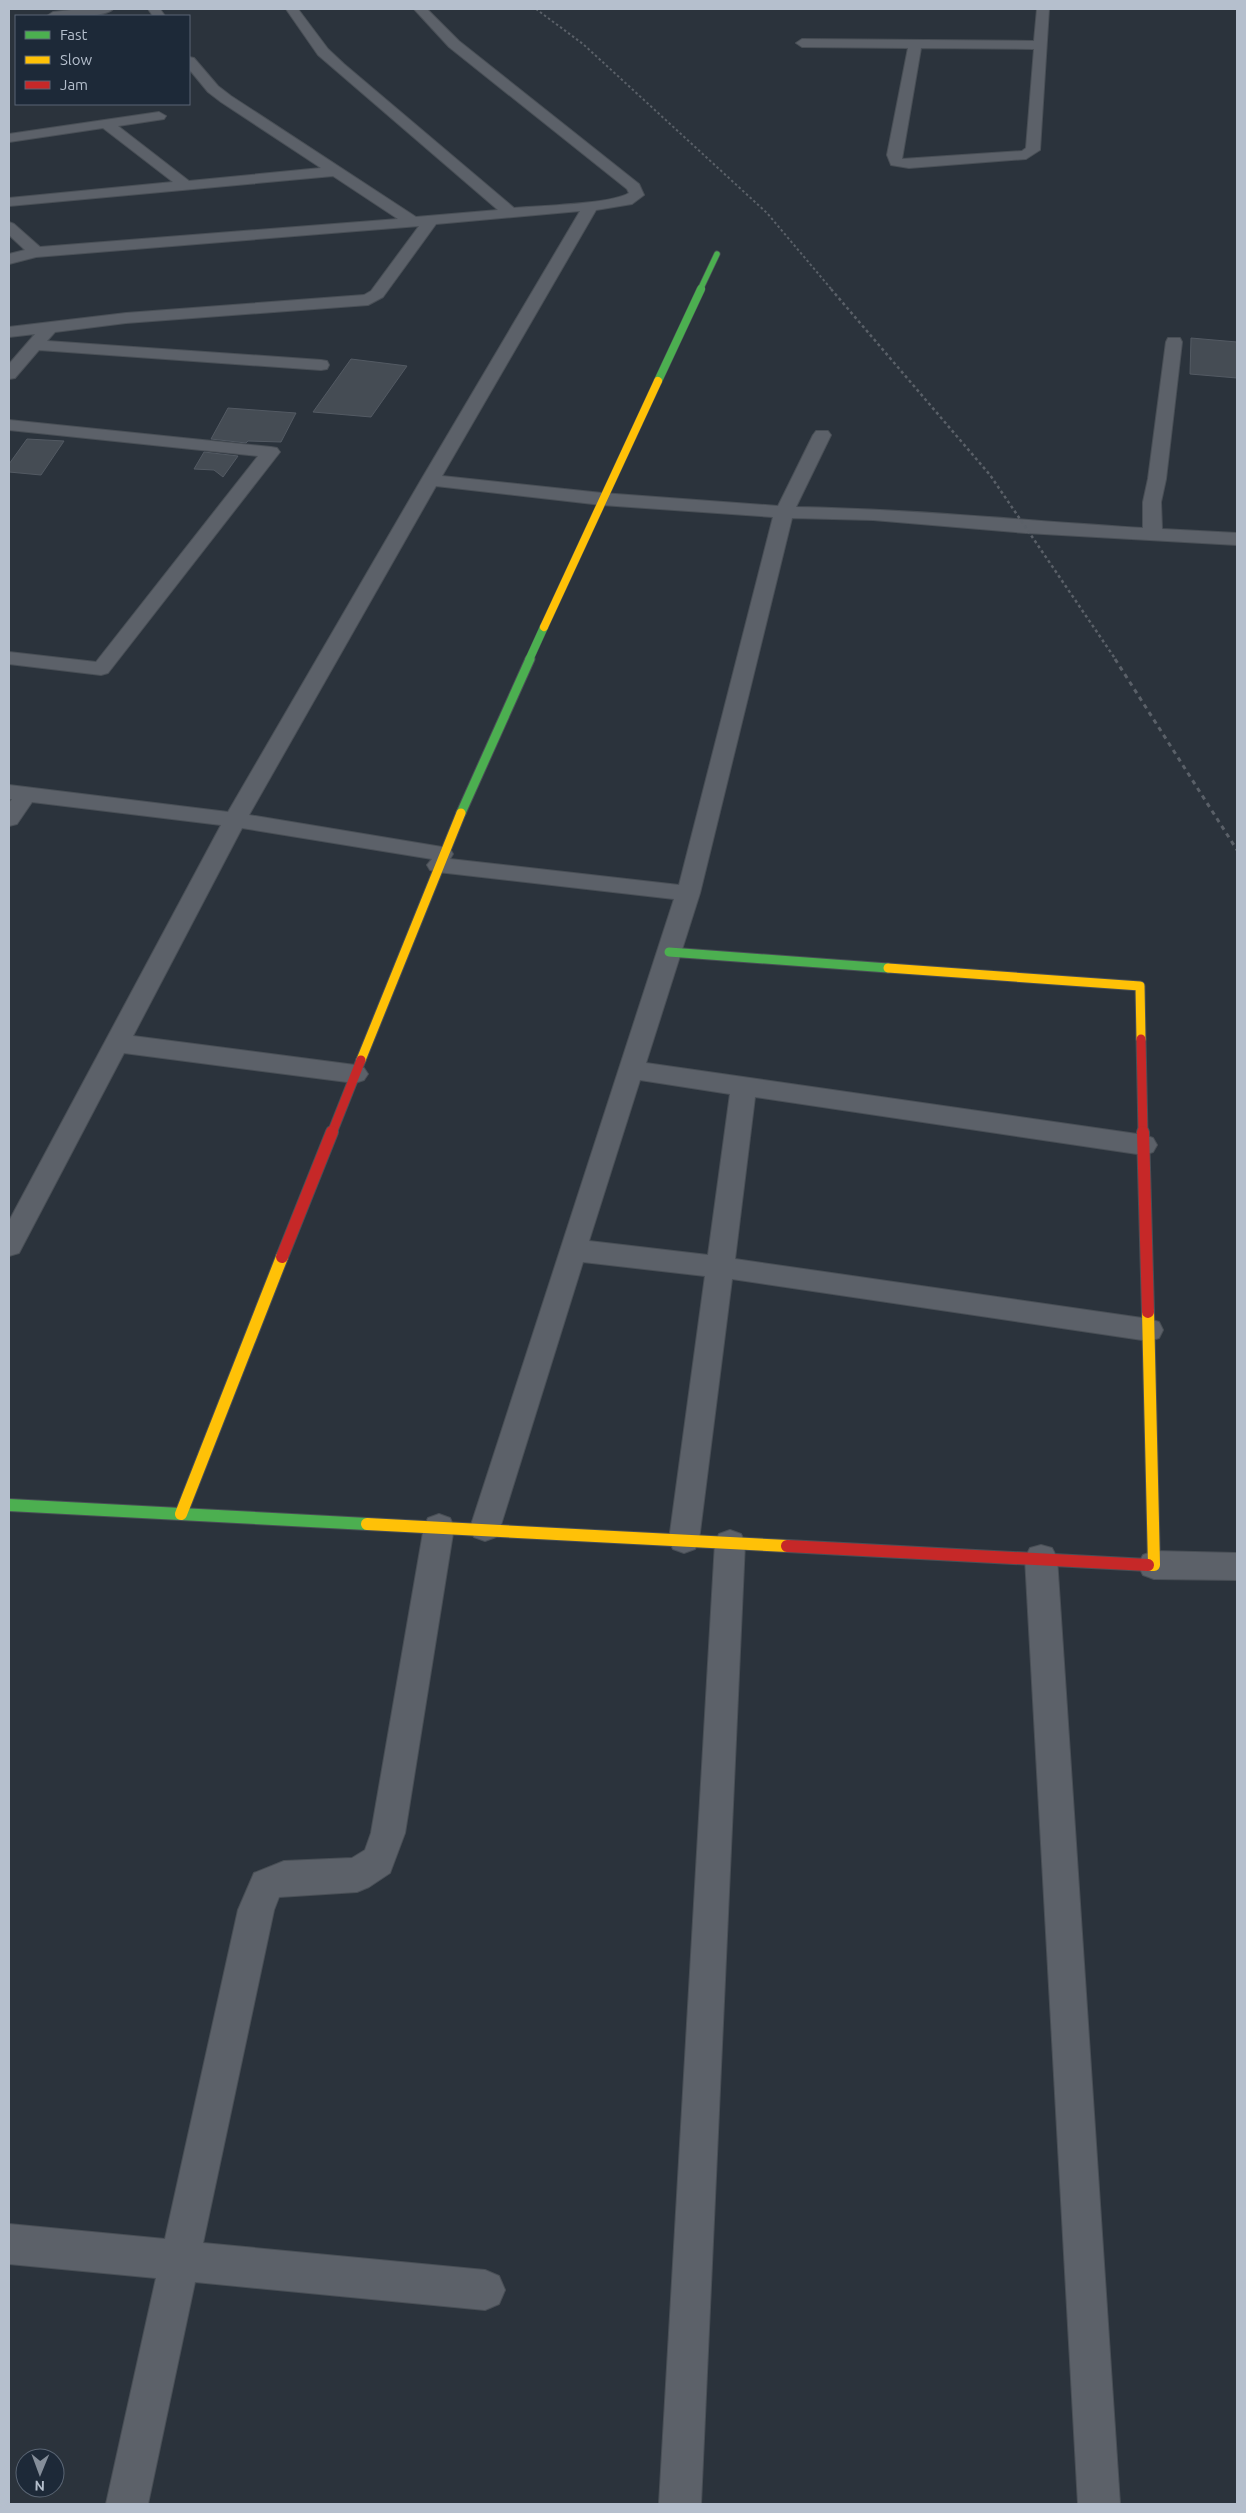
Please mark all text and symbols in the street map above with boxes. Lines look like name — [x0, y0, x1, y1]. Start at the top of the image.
legend — [15, 15, 190, 105]
text: Fast — [60, 26, 88, 43]
text: Slow — [60, 51, 93, 68]
text: Jam — [60, 76, 88, 93]
north arrow — [15, 2448, 65, 2498]
text: N — [34, 2478, 45, 2494]

